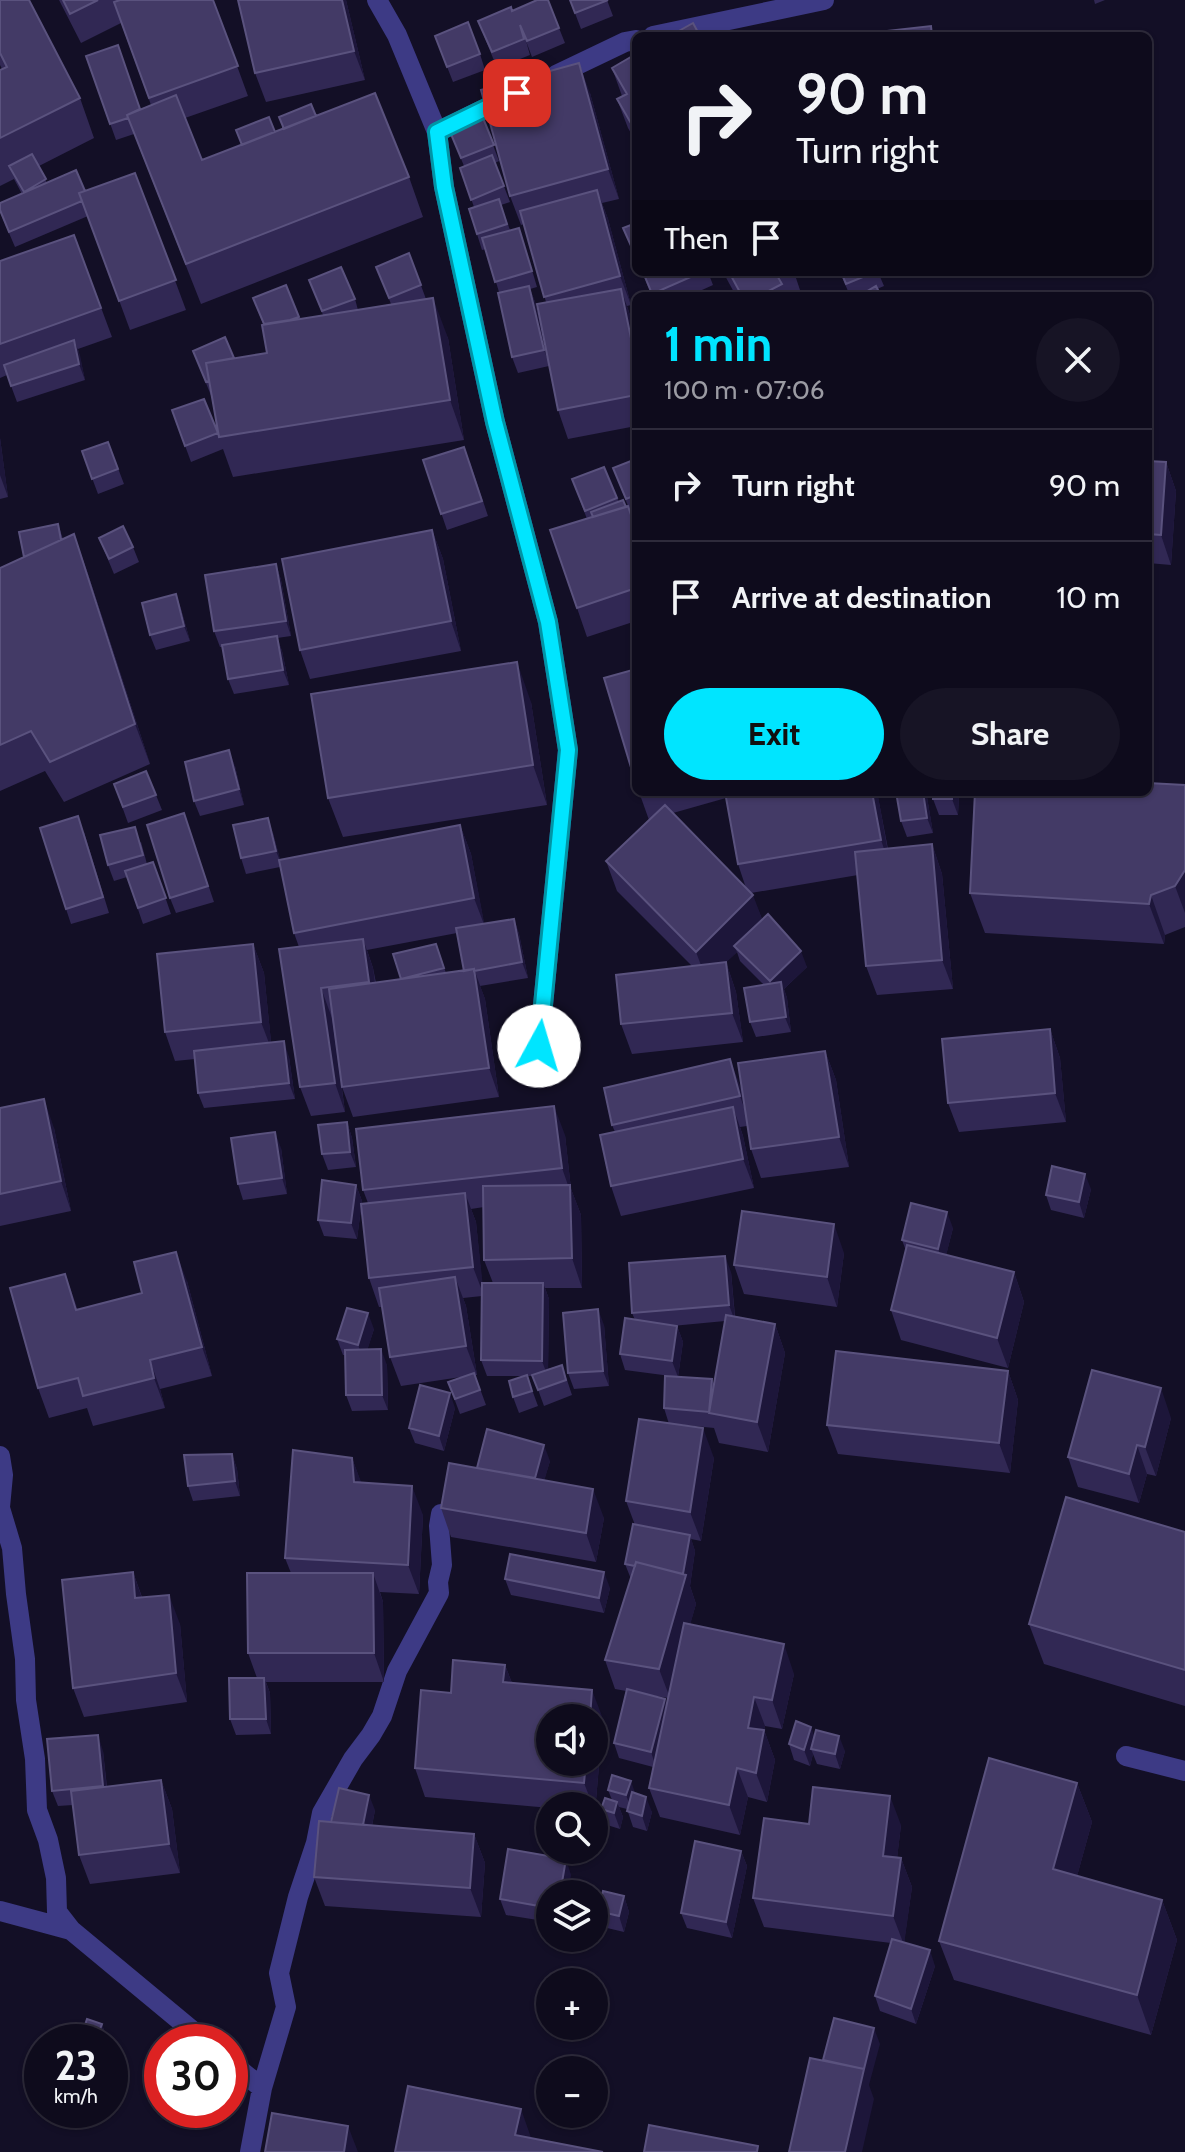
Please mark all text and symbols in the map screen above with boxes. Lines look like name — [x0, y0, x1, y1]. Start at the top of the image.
pin — [483, 59, 551, 127]
text: 90 m — [796, 60, 928, 128]
icon: right — [664, 64, 768, 168]
icon: arrive — [495, 71, 539, 115]
text: Turn right — [796, 128, 939, 172]
icon: arrive — [744, 216, 788, 260]
text: Then — [664, 220, 728, 257]
text: 1 min — [664, 315, 772, 373]
button: close — [1036, 318, 1120, 402]
text: 100 m · 07:06 — [664, 374, 825, 406]
icon: right — [664, 463, 708, 507]
text: Turn right — [732, 467, 855, 504]
text: 90 m — [1049, 467, 1120, 504]
icon: arrive — [664, 575, 708, 619]
text: Arrive at destination — [732, 579, 992, 616]
text: 10 m — [1056, 579, 1120, 616]
button: Exit — [664, 688, 884, 780]
button: Share — [900, 688, 1120, 780]
position arrow — [497, 1004, 581, 1088]
map controls — [536, 1704, 608, 2128]
button: sound — [536, 1704, 608, 1776]
button: search — [536, 1792, 608, 1864]
button: layers — [536, 1880, 608, 1952]
button: + — [536, 1968, 608, 2040]
speed limit sign: 30 — [144, 2024, 248, 2128]
text: 23 — [55, 2041, 97, 2090]
button: − — [536, 2056, 608, 2128]
text: km/h — [54, 2084, 98, 2108]

